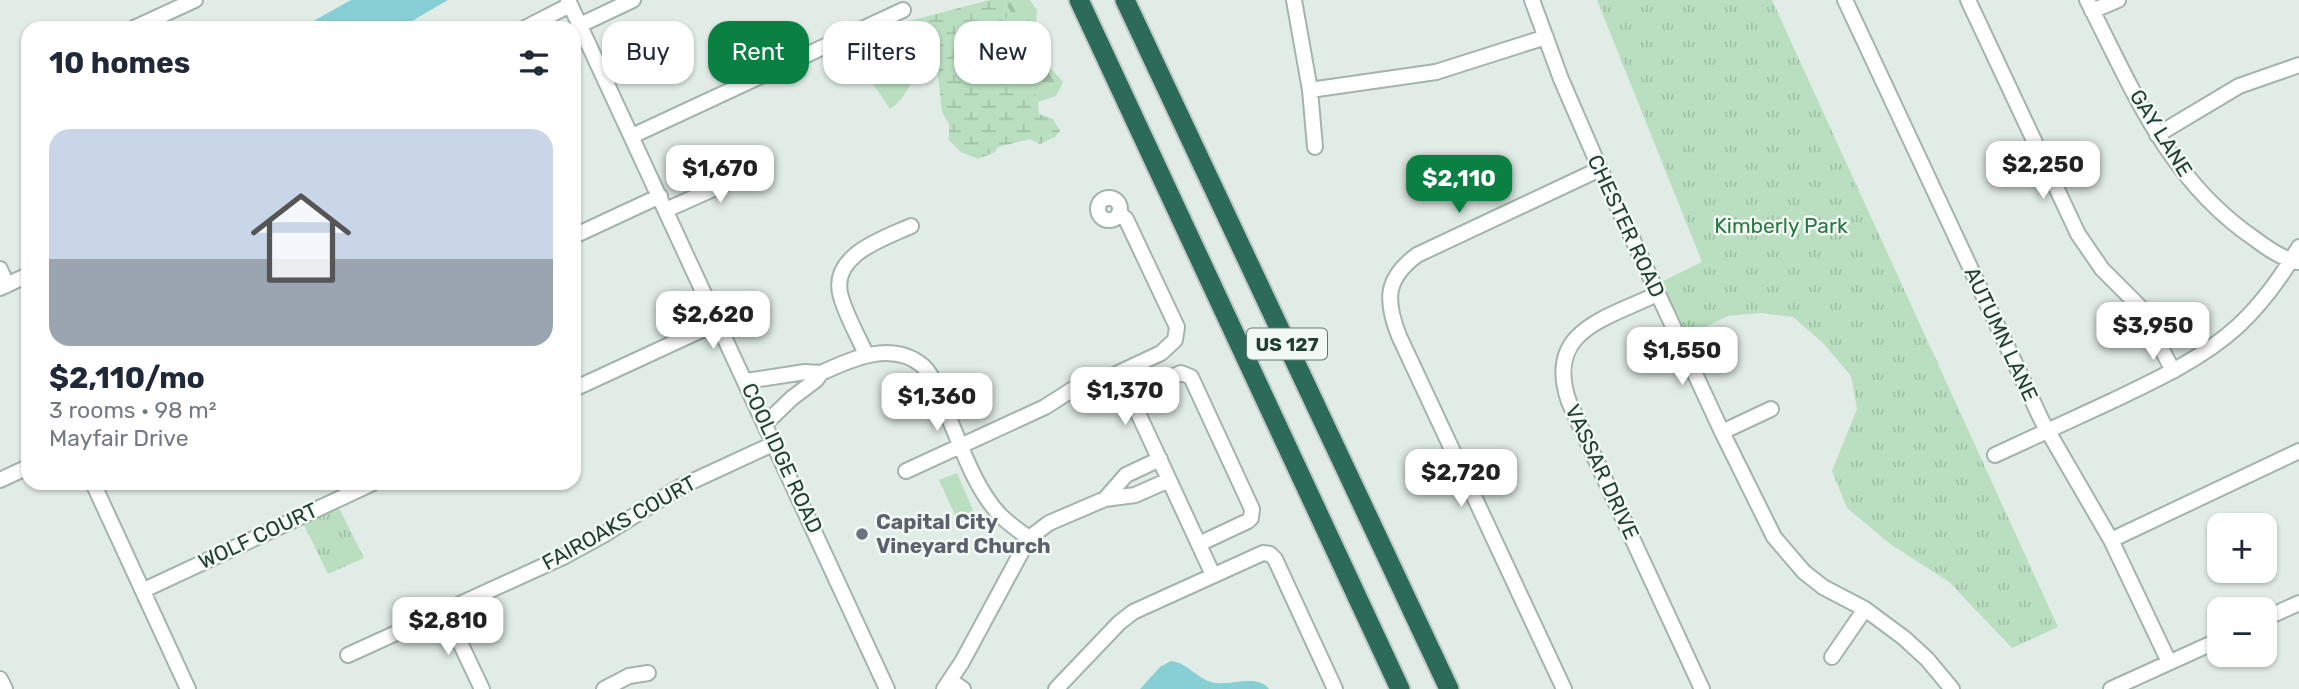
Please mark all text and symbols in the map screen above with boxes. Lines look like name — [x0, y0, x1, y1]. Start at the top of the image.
chip: Buy — [602, 21, 694, 84]
chip: Rent — [708, 21, 809, 84]
chip: Filters — [823, 21, 940, 84]
chip: New — [954, 21, 1051, 84]
icon: filters — [515, 44, 553, 82]
text: 10 homes — [49, 45, 190, 81]
street label: GAY LANE — [2125, 85, 2198, 181]
pin: $2,250 — [1986, 142, 2100, 201]
pin: $1,670 — [663, 146, 777, 205]
street label: CHESTER ROAD — [1582, 150, 1670, 301]
text: $2,250 — [2002, 150, 2084, 178]
text: $1,670 — [682, 154, 758, 182]
pin: $2,110 — [1402, 156, 1516, 215]
text: $2,110 — [1422, 164, 1496, 192]
icon: home — [238, 175, 364, 301]
park label: Kimberly Park — [1714, 213, 1848, 238]
street label: AUTUMN LANE — [1959, 263, 2043, 405]
pin: $2,620 — [656, 292, 770, 351]
text: $2,620 — [672, 300, 754, 328]
pin: $3,950 — [2096, 302, 2210, 362]
text: $3,950 — [2112, 311, 2194, 339]
road number: US 127 — [1247, 328, 1327, 360]
pin: $1,550 — [1625, 328, 1739, 387]
text: $1,550 — [1643, 336, 1721, 364]
text: $2,110/mo — [49, 360, 205, 396]
pin: $1,370 — [1068, 368, 1182, 427]
pin: $1,360 — [880, 374, 994, 433]
text: $1,370 — [1086, 376, 1164, 404]
street label: COOLIDGE ROAD — [737, 379, 828, 537]
text: $1,360 — [898, 382, 976, 410]
text: 3 rooms · 98 m² — [49, 396, 217, 424]
street label: VASSAR DRIVE — [1560, 400, 1645, 543]
text: Mayfair Drive — [49, 424, 189, 452]
pin: $2,720 — [1404, 449, 1518, 509]
text: $2,720 — [1421, 458, 1501, 486]
street label: FAIROAKS COURT — [537, 470, 700, 575]
street label: WOLF COURT — [194, 497, 321, 574]
place label: Capital City Vineyard Church — [876, 509, 1051, 558]
map controls — [2207, 513, 2277, 667]
button: + — [2207, 513, 2277, 583]
marker: Capital City Vineyard Church — [854, 526, 870, 542]
button: − — [2207, 597, 2277, 667]
pin: $2,810 — [391, 598, 505, 657]
text: $2,810 — [408, 606, 488, 634]

